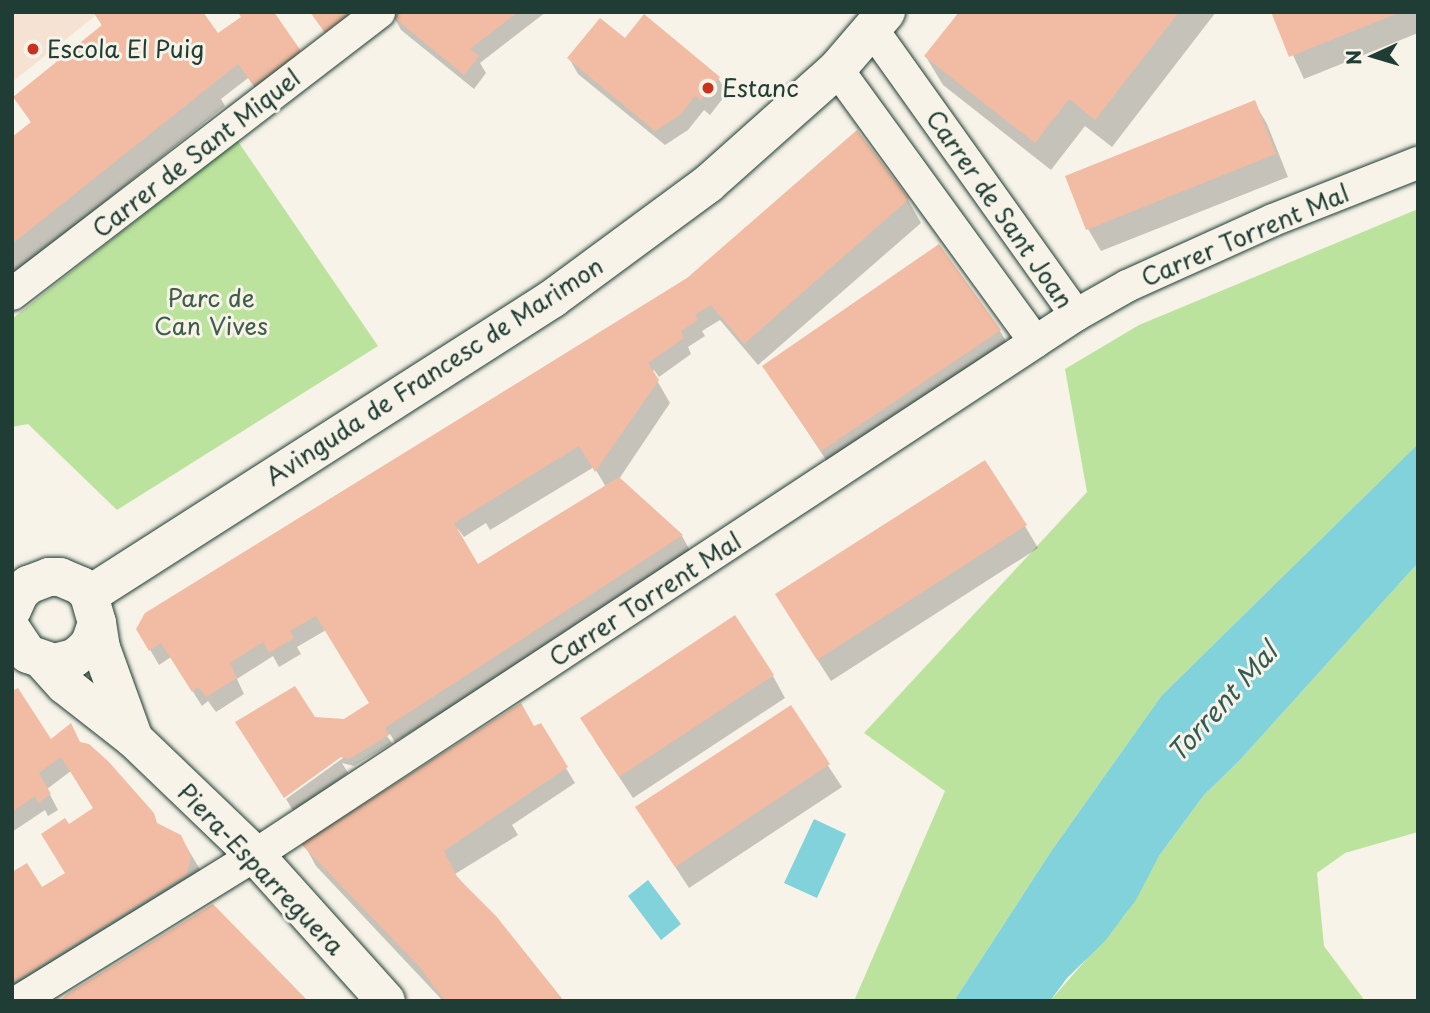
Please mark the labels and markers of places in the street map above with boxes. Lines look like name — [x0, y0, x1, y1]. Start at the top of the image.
place label: Escola El Puig — [47, 35, 205, 63]
marker: Escola El Puig — [25, 41, 41, 57]
place label: Estanc — [722, 74, 799, 102]
marker: Estanc — [700, 80, 716, 96]

